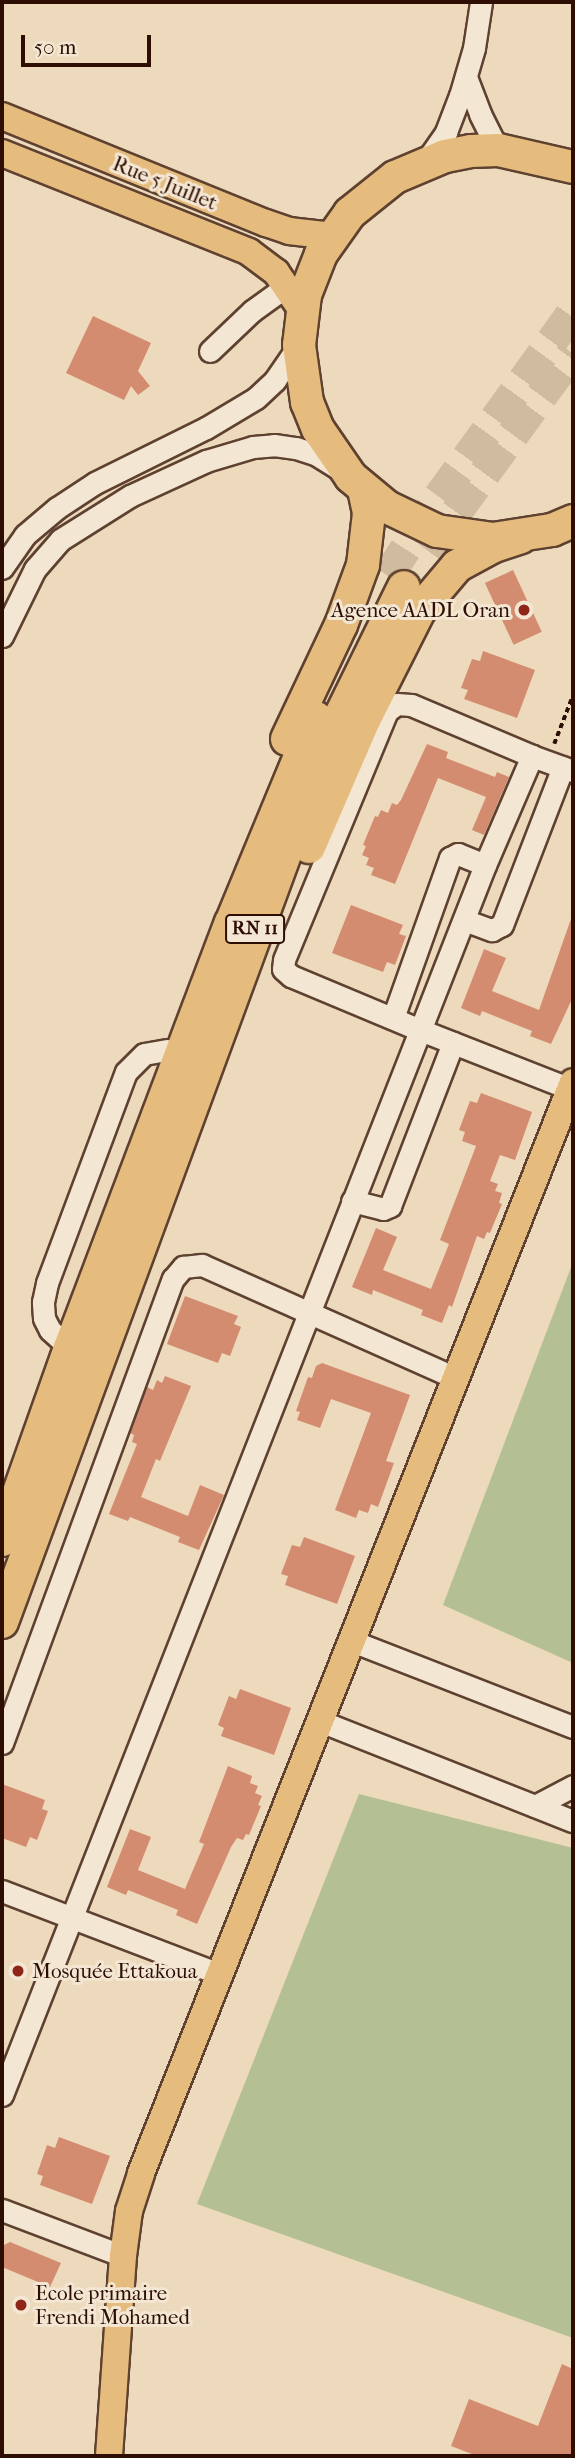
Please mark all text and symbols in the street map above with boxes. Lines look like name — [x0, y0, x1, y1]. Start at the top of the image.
scale bar — [24, 21, 154, 65]
text: 50 m — [34, 35, 77, 59]
street label: Rue 5 Juillet — [109, 151, 221, 215]
place label: Agence AADL Oran — [331, 597, 510, 623]
marker: Agence AADL Oran — [516, 602, 532, 618]
road number: RN 11 — [224, 914, 286, 945]
place label: Mosquée Ettakoua — [32, 1958, 197, 1984]
marker: Mosquée Ettakoua — [10, 1963, 26, 1979]
place label: Ecole primaire Frendi Mohamed — [35, 2280, 190, 2330]
marker: Ecole primaire Frendi Mohamed — [13, 2297, 29, 2313]

